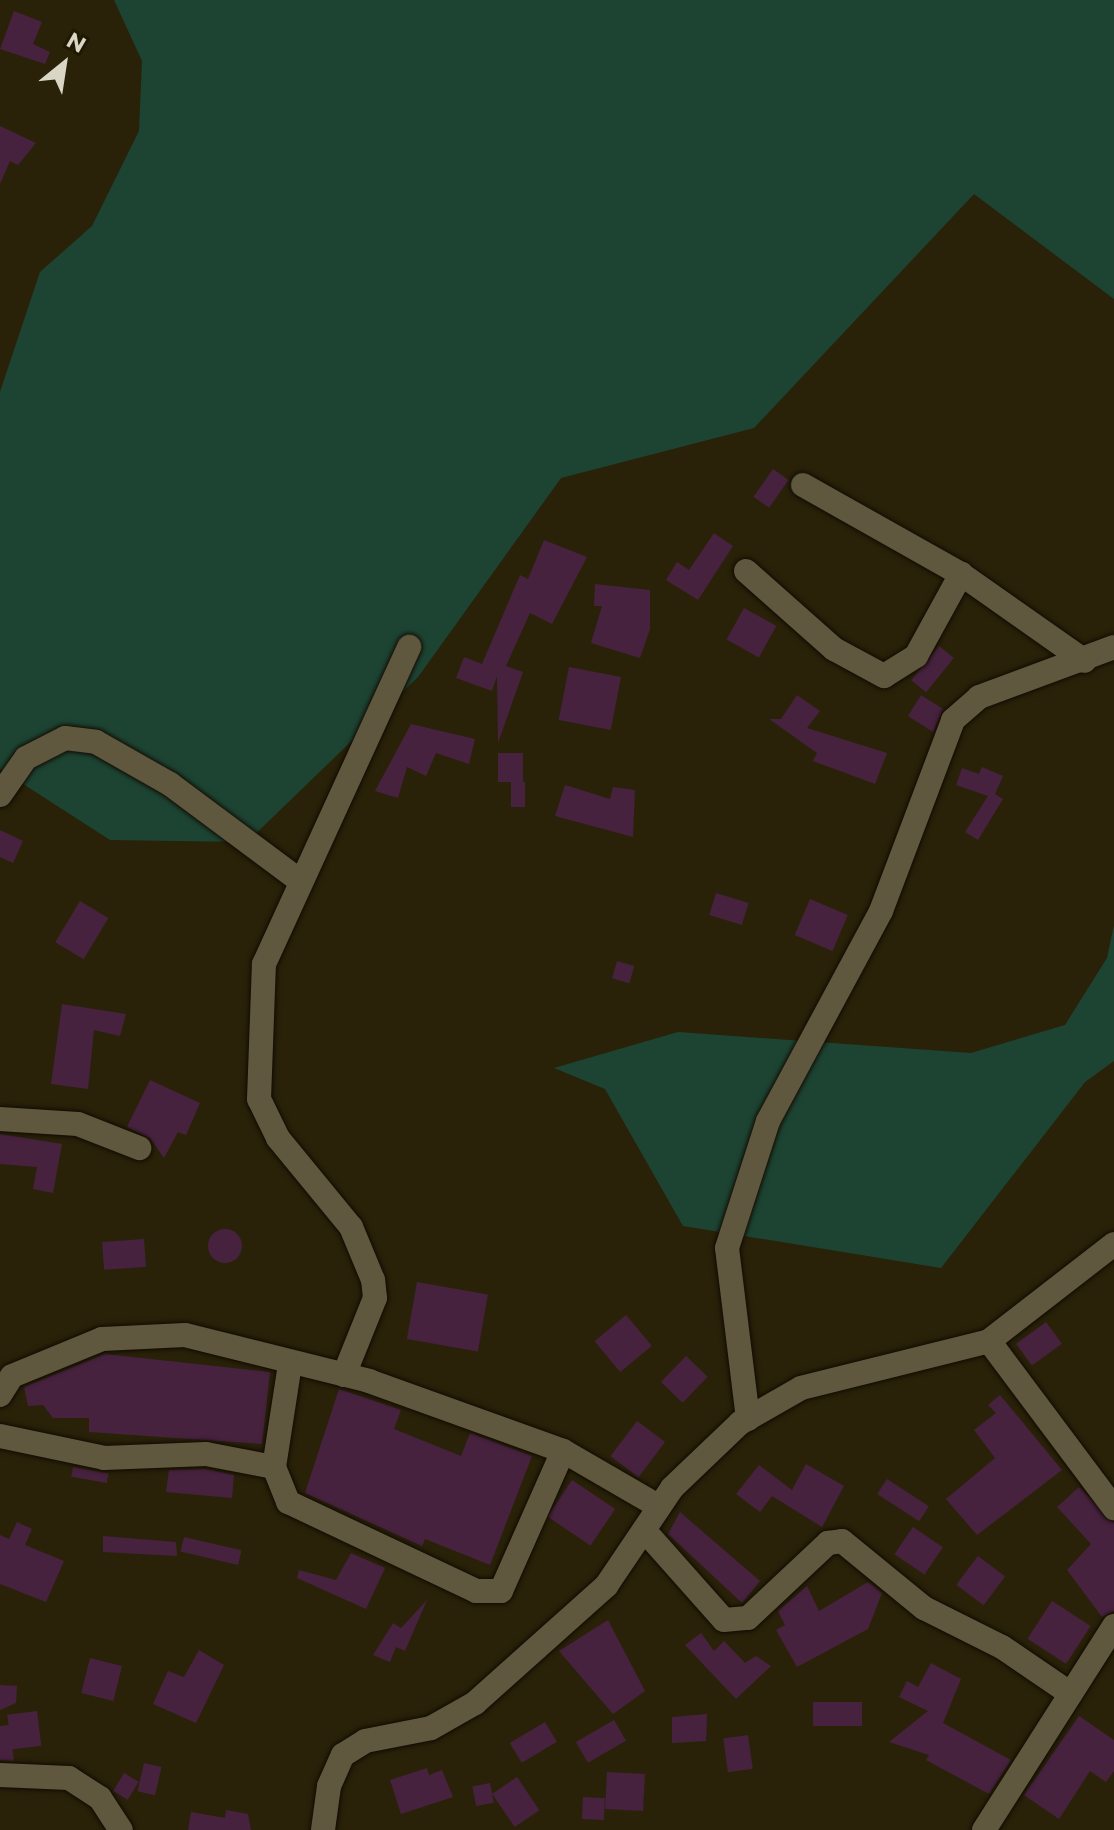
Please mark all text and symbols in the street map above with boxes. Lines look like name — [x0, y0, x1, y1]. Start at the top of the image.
north arrow — [24, 24, 104, 104]
text: N — [62, 27, 91, 59]

